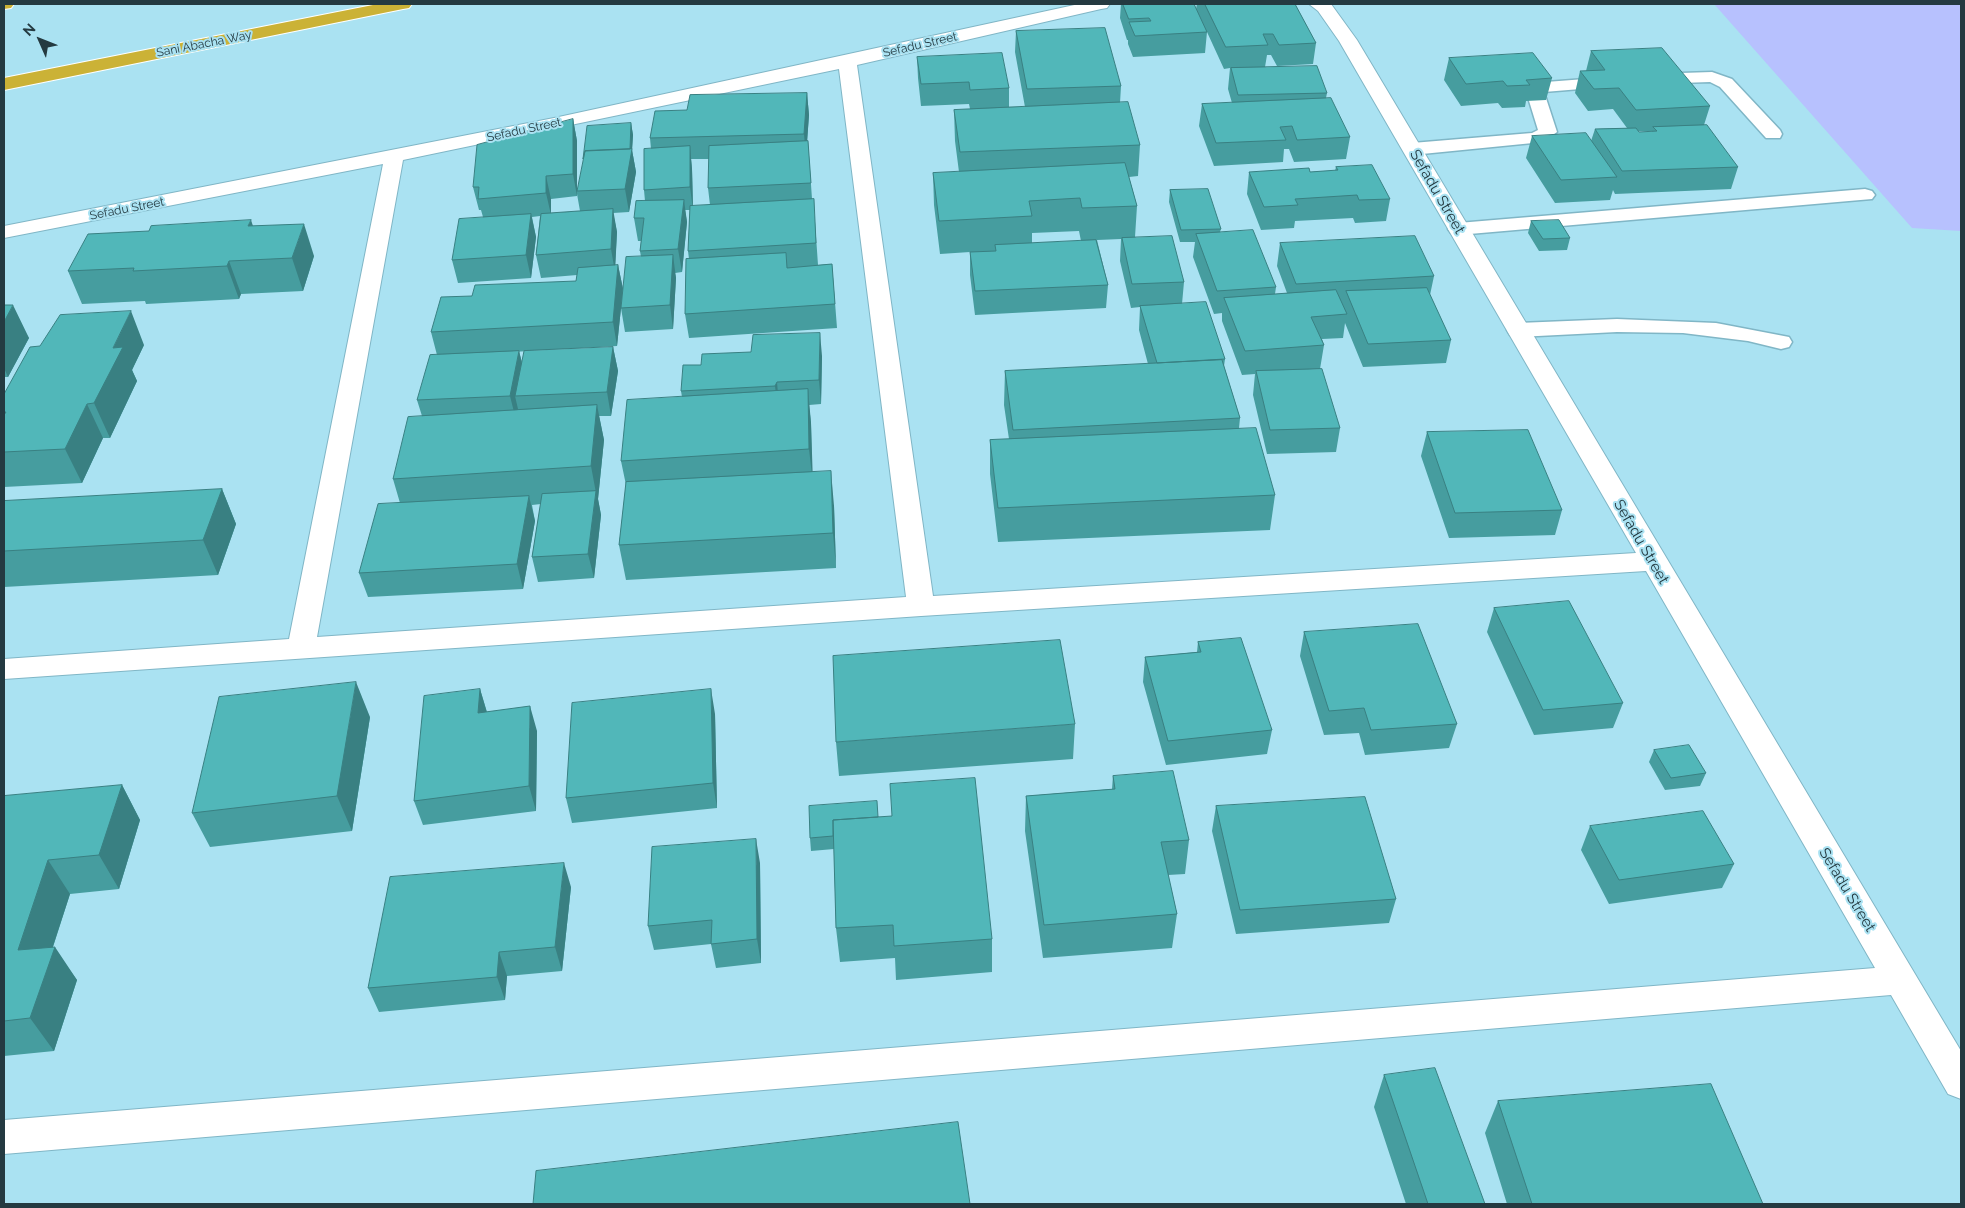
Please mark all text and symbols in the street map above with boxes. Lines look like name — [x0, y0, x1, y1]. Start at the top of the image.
north arrow — [15, 15, 65, 65]
text: N — [20, 20, 39, 39]
street label: Sani Abacha Way — [155, 28, 253, 60]
street label: Sefadu Street — [882, 29, 958, 61]
street label: Sefadu Street — [486, 115, 562, 145]
street label: Sefadu Street — [1406, 147, 1468, 237]
street label: Sefadu Street — [88, 195, 166, 223]
street label: Sefadu Street — [1610, 497, 1672, 587]
street label: Sefadu Street — [1815, 845, 1879, 935]

